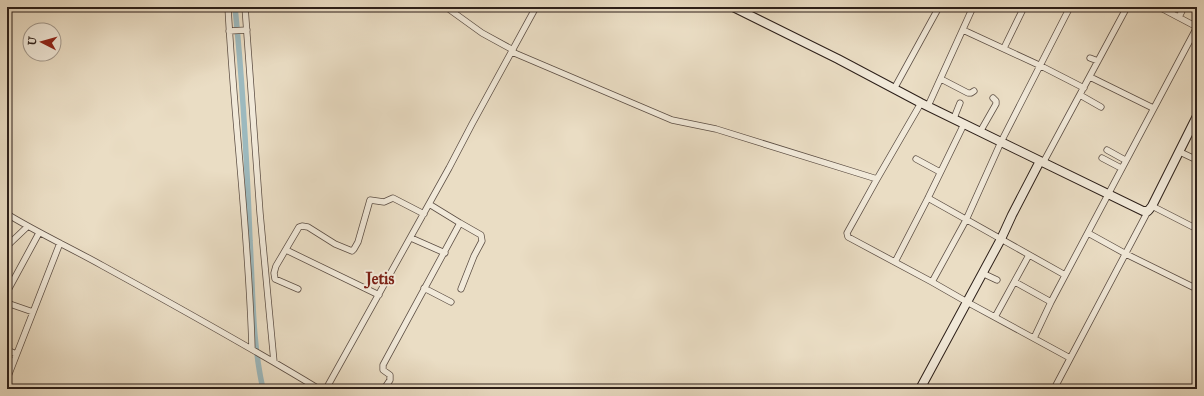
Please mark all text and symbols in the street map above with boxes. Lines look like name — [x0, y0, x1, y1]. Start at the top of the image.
north arrow — [22, 22, 62, 62]
text: U — [26, 36, 40, 46]
district label: Jetis — [364, 269, 395, 289]

